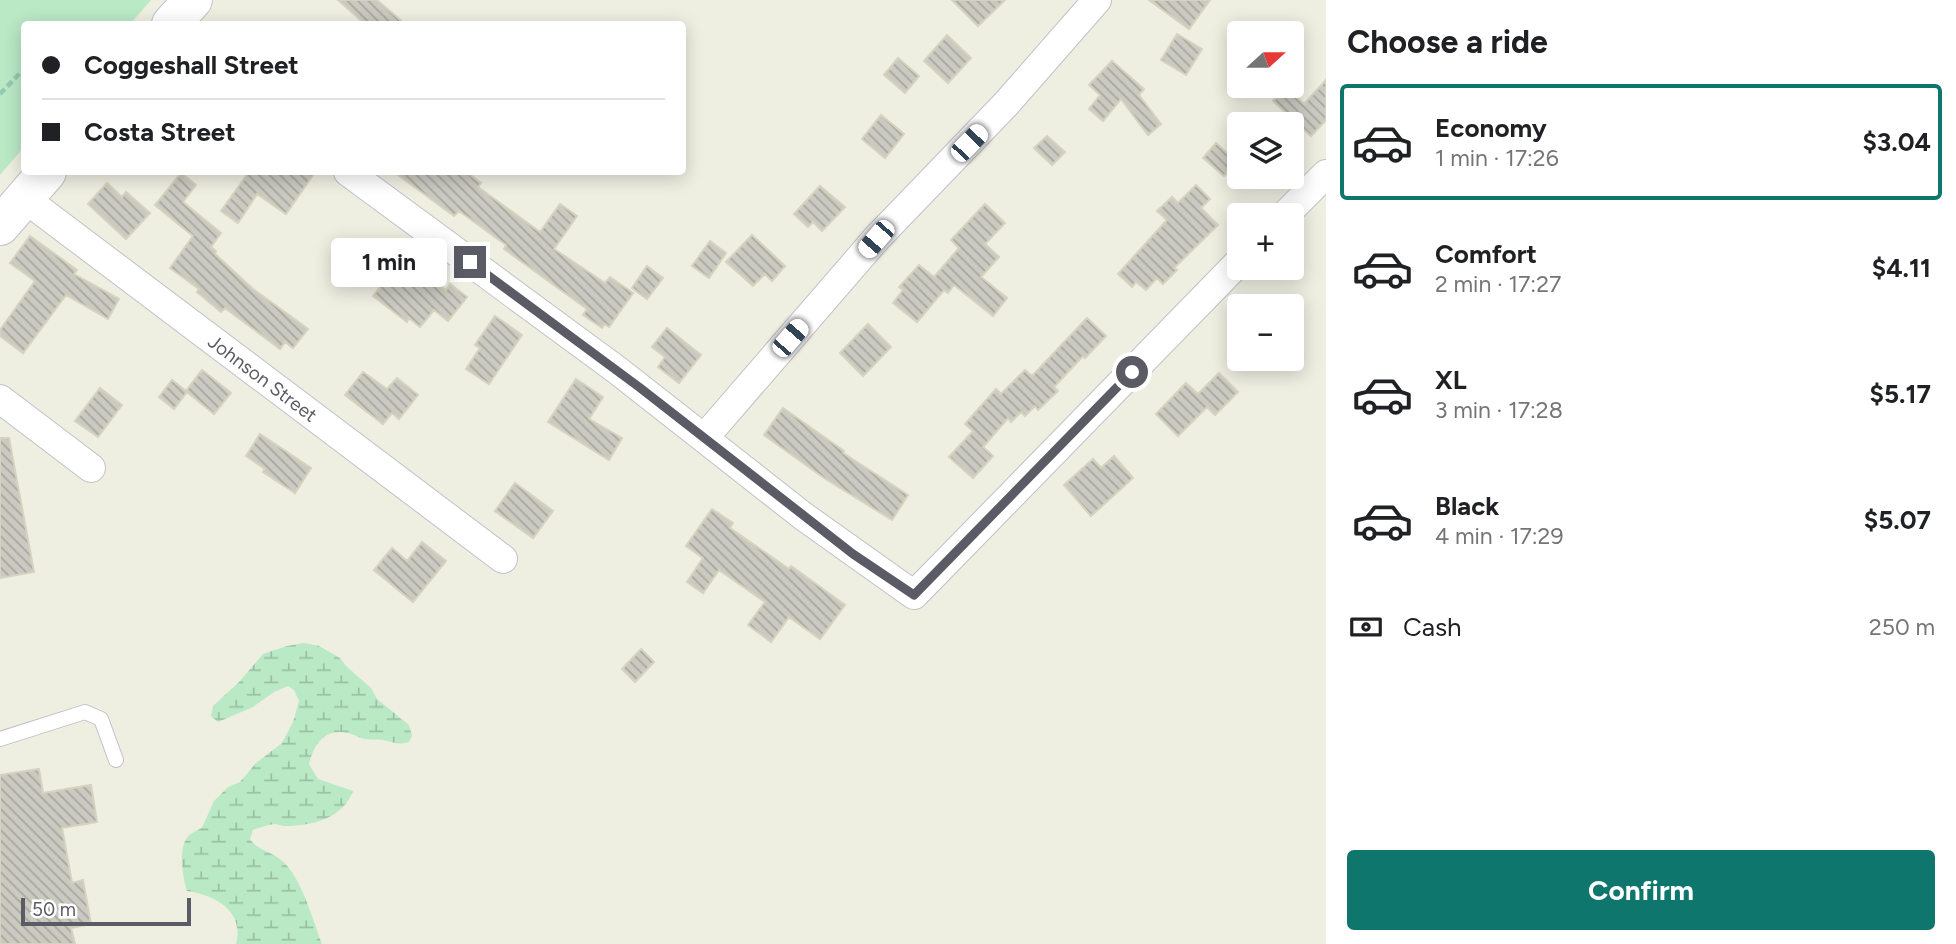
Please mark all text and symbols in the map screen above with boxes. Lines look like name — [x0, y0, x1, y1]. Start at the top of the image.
north arrow — [1227, 21, 1304, 98]
map controls — [1227, 21, 1304, 371]
text: Choose a ride — [1347, 23, 1548, 61]
text: Coggeshall Street — [84, 49, 299, 81]
icon: car — [1351, 111, 1414, 174]
button: layers — [1227, 112, 1304, 189]
text: Economy — [1435, 112, 1547, 144]
text: Costa Street — [84, 116, 236, 148]
car — [947, 121, 992, 165]
text: $3.04 — [1862, 126, 1931, 158]
text: 1 min · 17:26 — [1435, 144, 1559, 172]
button: + — [1227, 203, 1304, 280]
car — [855, 216, 898, 262]
icon: car — [1351, 237, 1414, 300]
callout: 1 min — [330, 238, 446, 286]
text: Comfort — [1435, 238, 1537, 270]
route end — [454, 246, 486, 278]
text: 1 min — [362, 248, 416, 276]
text: $4.11 — [1872, 252, 1931, 284]
text: 2 min · 17:27 — [1435, 270, 1561, 298]
button: − — [1227, 294, 1304, 371]
car — [769, 315, 812, 361]
street label: Johnson Street — [203, 330, 322, 427]
route start — [1116, 356, 1148, 388]
icon: car — [1351, 363, 1414, 426]
text: XL — [1435, 364, 1467, 396]
text: $5.17 — [1870, 378, 1931, 410]
text: 3 min · 17:28 — [1435, 396, 1563, 424]
icon: car — [1351, 489, 1414, 552]
text: Black — [1435, 490, 1499, 522]
text: $5.07 — [1864, 504, 1931, 536]
text: 4 min · 17:29 — [1435, 522, 1563, 550]
icon: cash — [1347, 608, 1385, 646]
text: Cash — [1403, 611, 1462, 643]
text: 250 m — [1869, 613, 1935, 641]
button: Confirm — [1347, 850, 1935, 930]
scale bar — [21, 895, 191, 927]
text: 50 m — [32, 898, 76, 921]

